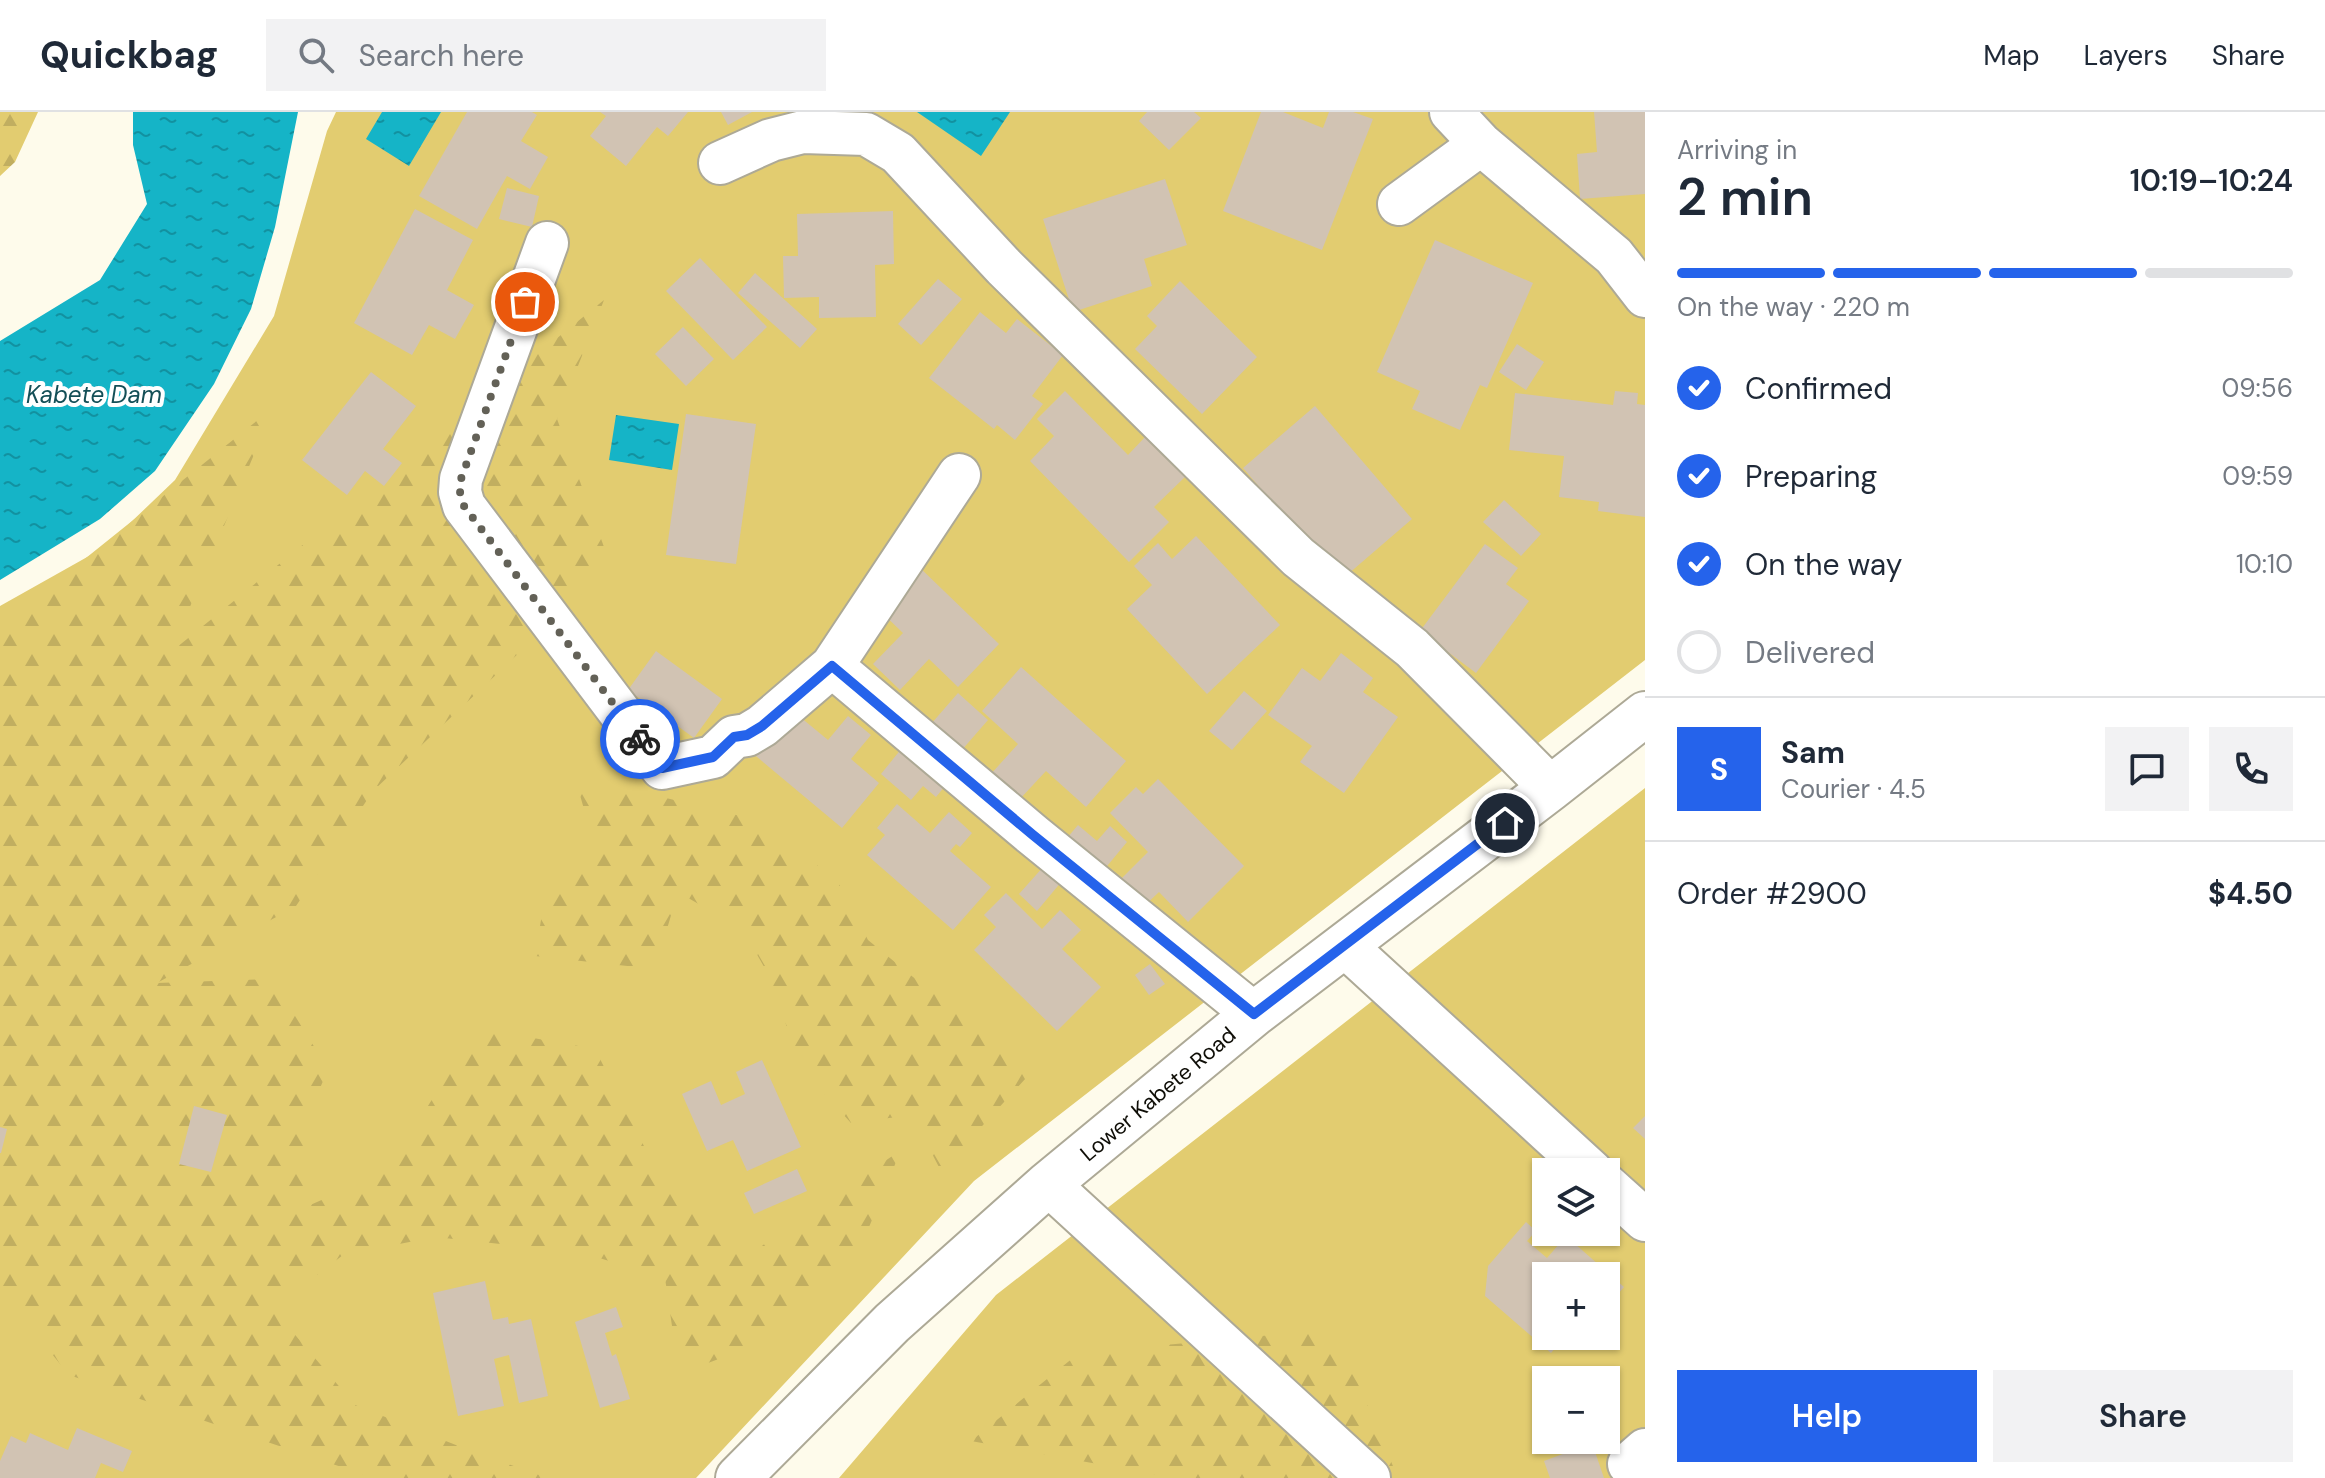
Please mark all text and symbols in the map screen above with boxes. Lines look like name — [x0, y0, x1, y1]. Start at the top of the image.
search box — [266, 19, 826, 91]
text: Quickbag — [40, 30, 218, 80]
icon: search — [294, 33, 338, 77]
text: Search here — [358, 36, 524, 75]
text: Map — [1983, 37, 2040, 74]
text: Layers — [2084, 37, 2168, 74]
text: Share — [2212, 37, 2285, 74]
text: Arriving in — [1677, 133, 1797, 167]
text: 10:19–10:24 — [2130, 161, 2293, 200]
text: 2 min — [1677, 163, 1813, 231]
pin — [491, 268, 559, 336]
icon: bag — [503, 280, 547, 324]
text: On the way · 220 m — [1677, 290, 1910, 324]
icon: check — [1677, 366, 1721, 410]
text: Confirmed — [1745, 369, 1892, 408]
text: 09:56 — [2221, 371, 2293, 405]
water label: Kabete Dam — [26, 379, 162, 410]
icon: check — [1677, 454, 1721, 498]
text: Preparing — [1745, 457, 1877, 496]
text: 09:59 — [2222, 459, 2293, 493]
icon: check — [1677, 542, 1721, 586]
text: On the way — [1745, 545, 1902, 584]
text: 10:10 — [2236, 547, 2293, 581]
text: Delivered — [1745, 633, 1875, 672]
courier — [600, 699, 680, 779]
icon: bike — [618, 717, 662, 761]
button: chat — [2105, 727, 2189, 811]
button: phone — [2209, 727, 2293, 811]
text: Sam — [1781, 733, 1845, 772]
text: S — [1710, 750, 1728, 789]
text: Courier · 4.5 — [1781, 772, 1926, 806]
pin — [1471, 789, 1539, 857]
icon: home — [1483, 801, 1527, 845]
text: Order #2900 — [1677, 874, 1867, 913]
text: $4.50 — [2208, 874, 2293, 913]
street label: Lower Kabete Road — [1074, 1020, 1242, 1168]
map controls — [1532, 1158, 1620, 1454]
button: layers — [1532, 1158, 1620, 1246]
button: + — [1532, 1262, 1620, 1350]
button: − — [1532, 1366, 1620, 1454]
button: Help — [1677, 1370, 1977, 1462]
button: Share — [1993, 1370, 2293, 1462]

